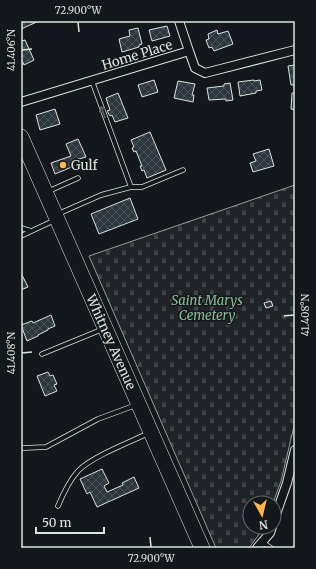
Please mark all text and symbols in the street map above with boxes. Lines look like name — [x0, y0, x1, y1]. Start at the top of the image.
text: 72.900°W — [55, 4, 102, 17]
text: 41.406°N — [5, 29, 18, 71]
street label: Home Place — [100, 36, 175, 74]
one-way arrow — [98, 106, 106, 118]
place label: Gulf — [71, 157, 98, 174]
marker: Gulf — [58, 160, 68, 170]
street label: Whitney Avenue — [82, 291, 140, 393]
park label: Saint Marys Cemetery — [171, 292, 243, 324]
text: 41.408°N — [299, 294, 312, 336]
text: 41.408°N — [5, 332, 18, 374]
north arrow — [242, 495, 282, 535]
scale bar — [36, 509, 104, 535]
text: 50 m — [42, 515, 71, 530]
text: N — [258, 517, 269, 532]
text: 72.900°W — [128, 552, 175, 565]

